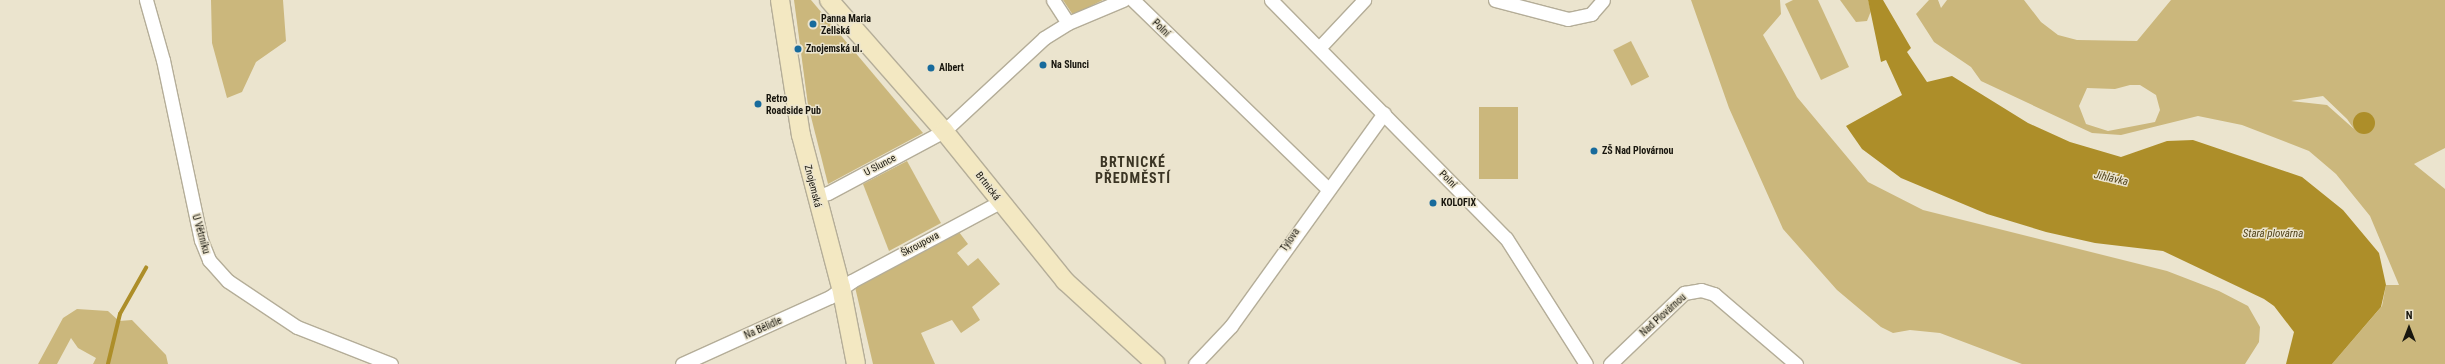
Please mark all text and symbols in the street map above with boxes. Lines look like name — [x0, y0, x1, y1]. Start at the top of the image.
place label: Panna Maria Zellská — [821, 12, 871, 36]
street label: Polní — [1150, 17, 1172, 39]
marker: Panna Maria Zellská — [808, 19, 818, 29]
place label: Znojemská ul. — [806, 43, 863, 55]
marker: Znojemská ul. — [793, 44, 803, 54]
place label: Na Slunci — [1051, 59, 1089, 71]
marker: Na Slunci — [1038, 60, 1048, 70]
place label: Albert — [939, 62, 964, 74]
marker: Albert — [926, 63, 936, 73]
place label: Retro Roadside Pub — [766, 92, 821, 116]
marker: Retro Roadside Pub — [753, 99, 763, 109]
place label: ZŠ Nad Plovárnou — [1602, 145, 1673, 157]
marker: ZŠ Nad Plovárnou — [1589, 146, 1599, 156]
street label: U Slunce — [862, 152, 898, 178]
district label: BRTNICKÉ PŘEDMĚSTÍ — [1095, 154, 1171, 186]
street label: Znojemská — [802, 163, 824, 209]
street label: Polní — [1437, 168, 1459, 190]
street label: Brtnická — [973, 169, 1003, 203]
water label: Jihlávka — [2093, 169, 2129, 189]
place label: KOLOFIX — [1441, 197, 1476, 209]
marker: KOLOFIX — [1428, 198, 1438, 208]
street label: U Větrníku — [190, 213, 212, 255]
street label: Tylova — [1278, 226, 1302, 254]
water label: Stará plovárna — [2243, 227, 2303, 241]
street label: Škroupova — [899, 229, 941, 259]
street label: Nad Plovárnou — [1638, 291, 1688, 339]
north arrow — [2389, 308, 2429, 348]
text: N — [2406, 309, 2412, 322]
street label: Na Bělidle — [742, 314, 784, 342]

